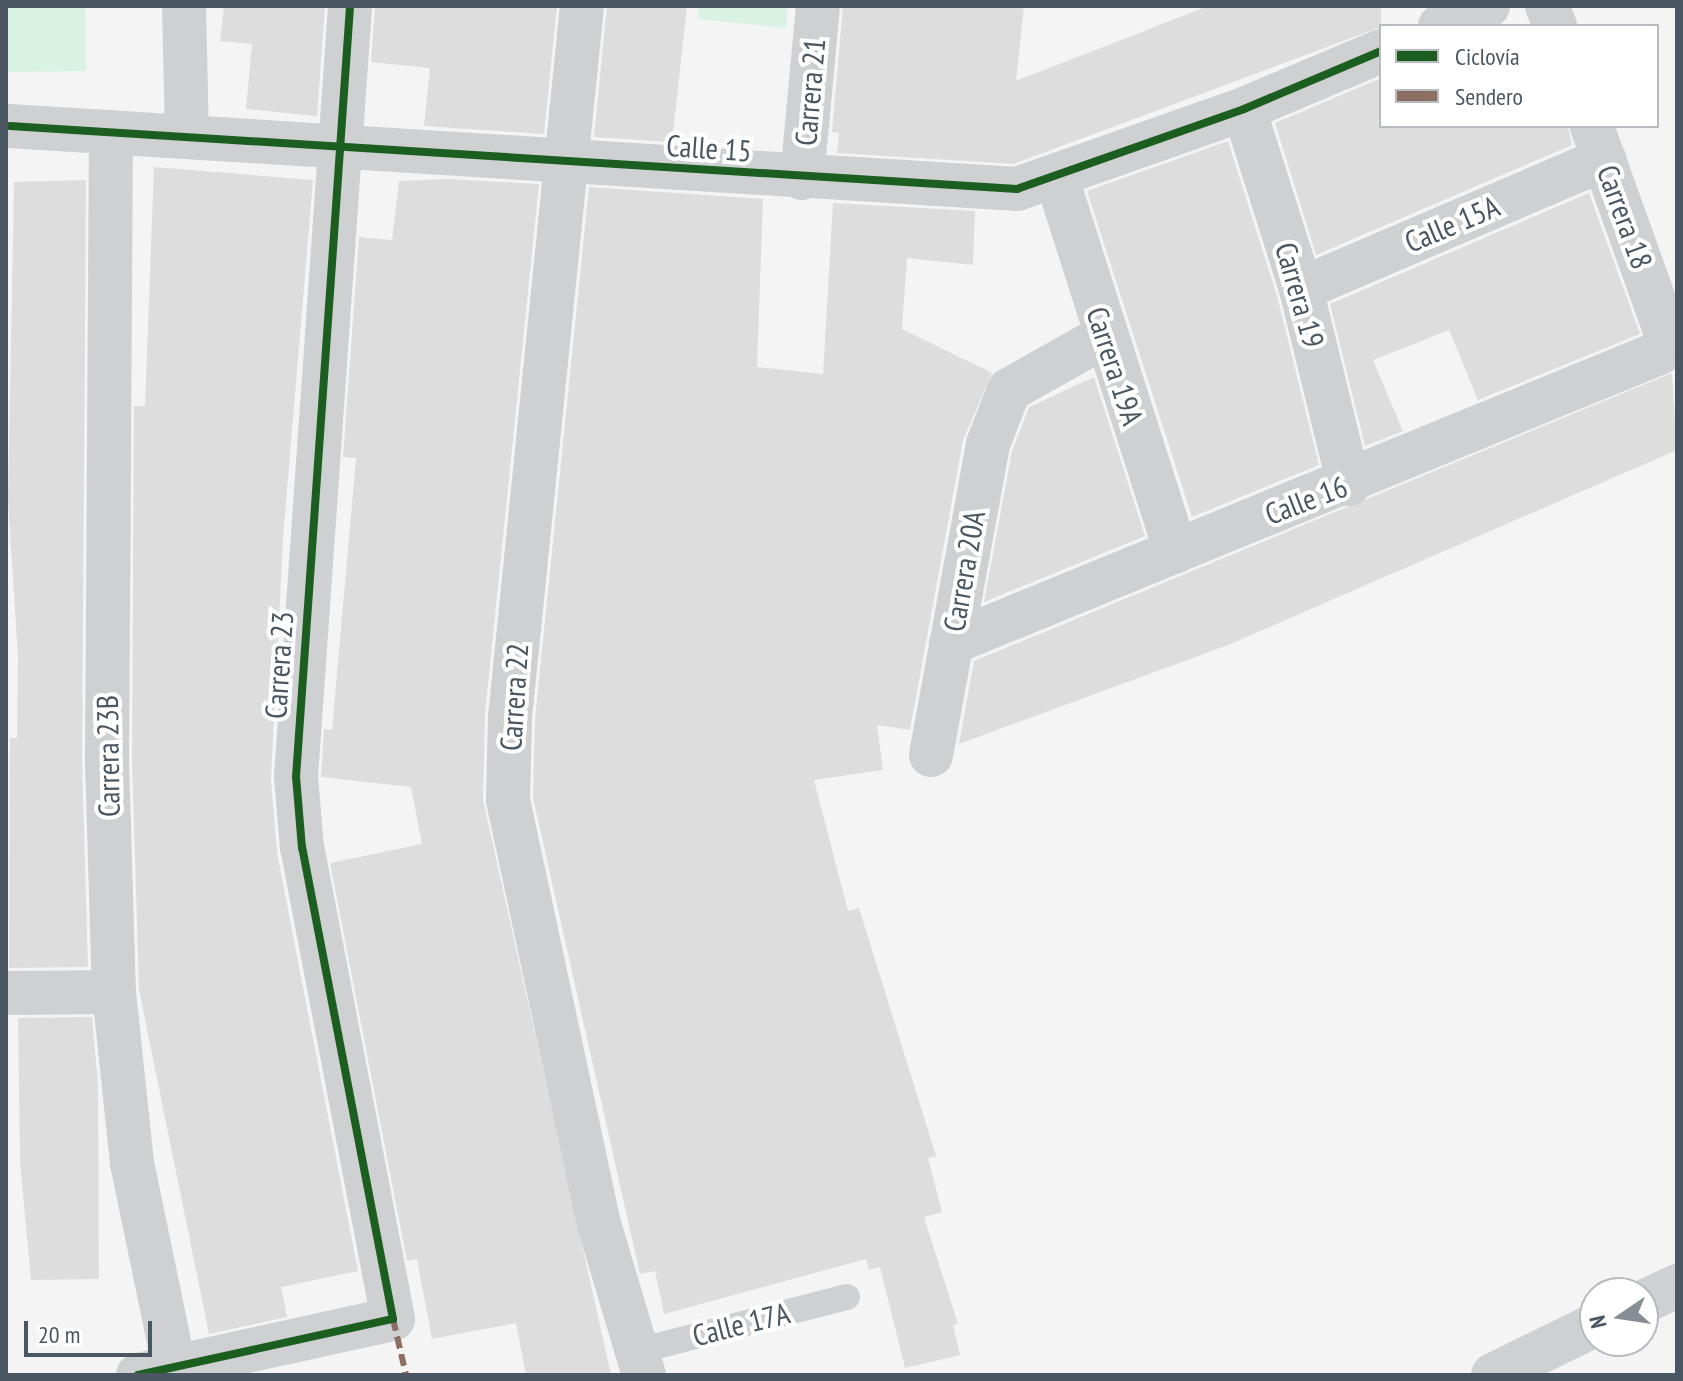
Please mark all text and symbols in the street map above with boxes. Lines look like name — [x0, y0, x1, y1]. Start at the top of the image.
legend — [1379, 24, 1659, 128]
street label: Carrera 21 — [787, 37, 833, 147]
text: Ciclovía — [1455, 41, 1520, 72]
text: Sendero — [1455, 81, 1523, 112]
street label: Calle 15 — [665, 127, 753, 169]
street label: Carrera 18 — [1590, 160, 1660, 274]
street label: Calle 15A — [1399, 188, 1505, 260]
street label: Carrera 19 — [1268, 238, 1332, 352]
street label: Carrera 19A — [1079, 302, 1151, 430]
street label: Calle 16 — [1260, 468, 1352, 532]
street label: Carrera 20A — [936, 508, 992, 634]
street label: Carrera 23 — [257, 610, 301, 720]
street label: Carrera 22 — [492, 642, 536, 752]
street label: Carrera 23B — [89, 695, 127, 817]
north arrow — [1579, 1277, 1659, 1357]
street label: Calle 17A — [689, 1295, 793, 1353]
scale bar — [28, 1305, 156, 1355]
text: N — [1583, 1313, 1613, 1331]
text: 20 m — [38, 1319, 80, 1350]

